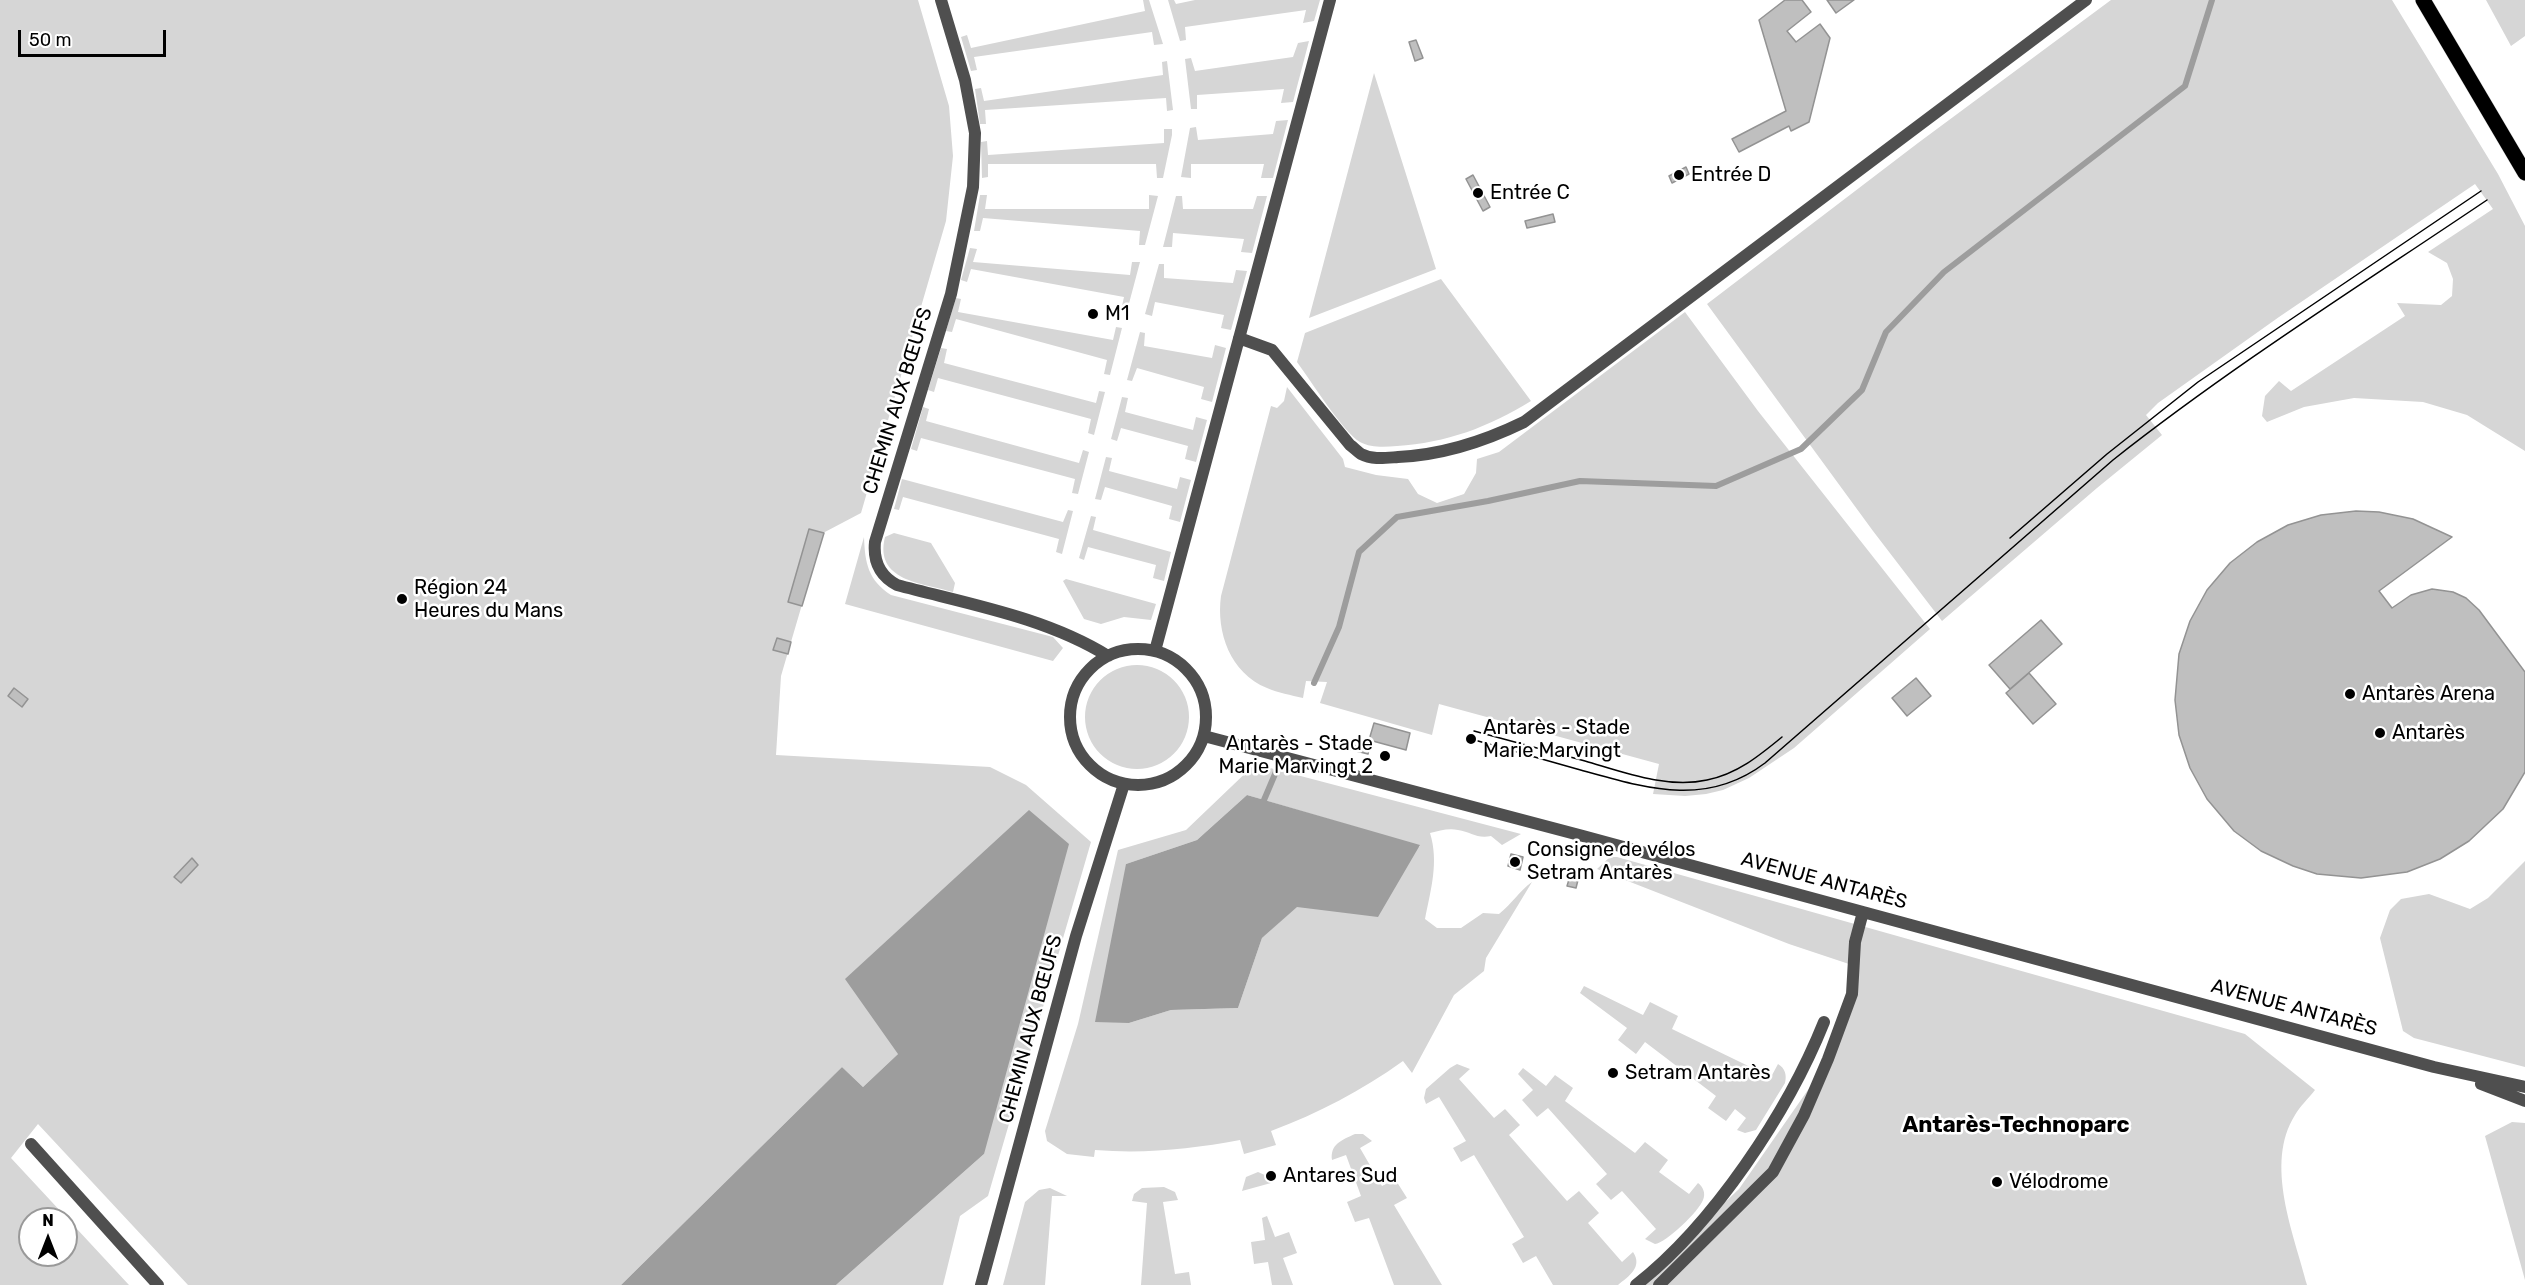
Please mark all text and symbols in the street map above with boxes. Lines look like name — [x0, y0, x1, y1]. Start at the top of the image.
scale bar — [21, 18, 170, 56]
text: 50 m — [29, 29, 72, 51]
place label: Entrée D — [1691, 163, 1771, 187]
marker: Entrée D — [1672, 168, 1686, 182]
place label: Entrée C — [1490, 181, 1570, 205]
marker: Entrée C — [1471, 186, 1485, 200]
place label: M1 — [1105, 302, 1129, 326]
street label: CHEMIN AUX BŒUFS — [858, 305, 938, 497]
marker: M1 — [1086, 307, 1100, 321]
place label: Région 24 Heures du Mans — [414, 576, 563, 623]
marker: Région 24 Heures du Mans — [395, 592, 409, 606]
place label: Antarès Arena — [2362, 682, 2495, 706]
marker: Antarès Arena — [2343, 687, 2357, 701]
place label: Antarès - Stade Marie Marvingt — [1483, 716, 1630, 763]
place label: Antarès — [2392, 721, 2465, 745]
marker: Antarès — [2373, 726, 2387, 740]
place label: Antarès - Stade Marie Marvingt 2 — [1219, 732, 1373, 779]
marker: Antarès - Stade Marie Marvingt — [1464, 732, 1478, 746]
marker: Antarès - Stade Marie Marvingt 2 — [1378, 749, 1392, 763]
place label: Consigne de vélos Setram Antarès — [1527, 838, 1696, 885]
street label: AVENUE ANTARÈS — [1738, 847, 1910, 915]
marker: Consigne de vélos Setram Antarès — [1508, 855, 1522, 869]
street label: CHEMIN AUX BŒUFS — [994, 932, 1068, 1126]
street label: AVENUE ANTARÈS — [2208, 974, 2380, 1042]
place label: Setram Antarès — [1625, 1061, 1771, 1085]
marker: Setram Antarès — [1606, 1066, 1620, 1080]
district label: Antarès-Technoparc — [1903, 1113, 2129, 1139]
place label: Antares Sud — [1283, 1164, 1397, 1188]
marker: Antares Sud — [1264, 1169, 1278, 1183]
place label: Vélodrome — [2009, 1170, 2108, 1194]
marker: Vélodrome — [1990, 1175, 2004, 1189]
north arrow — [18, 1207, 78, 1267]
text: N — [42, 1211, 54, 1230]

